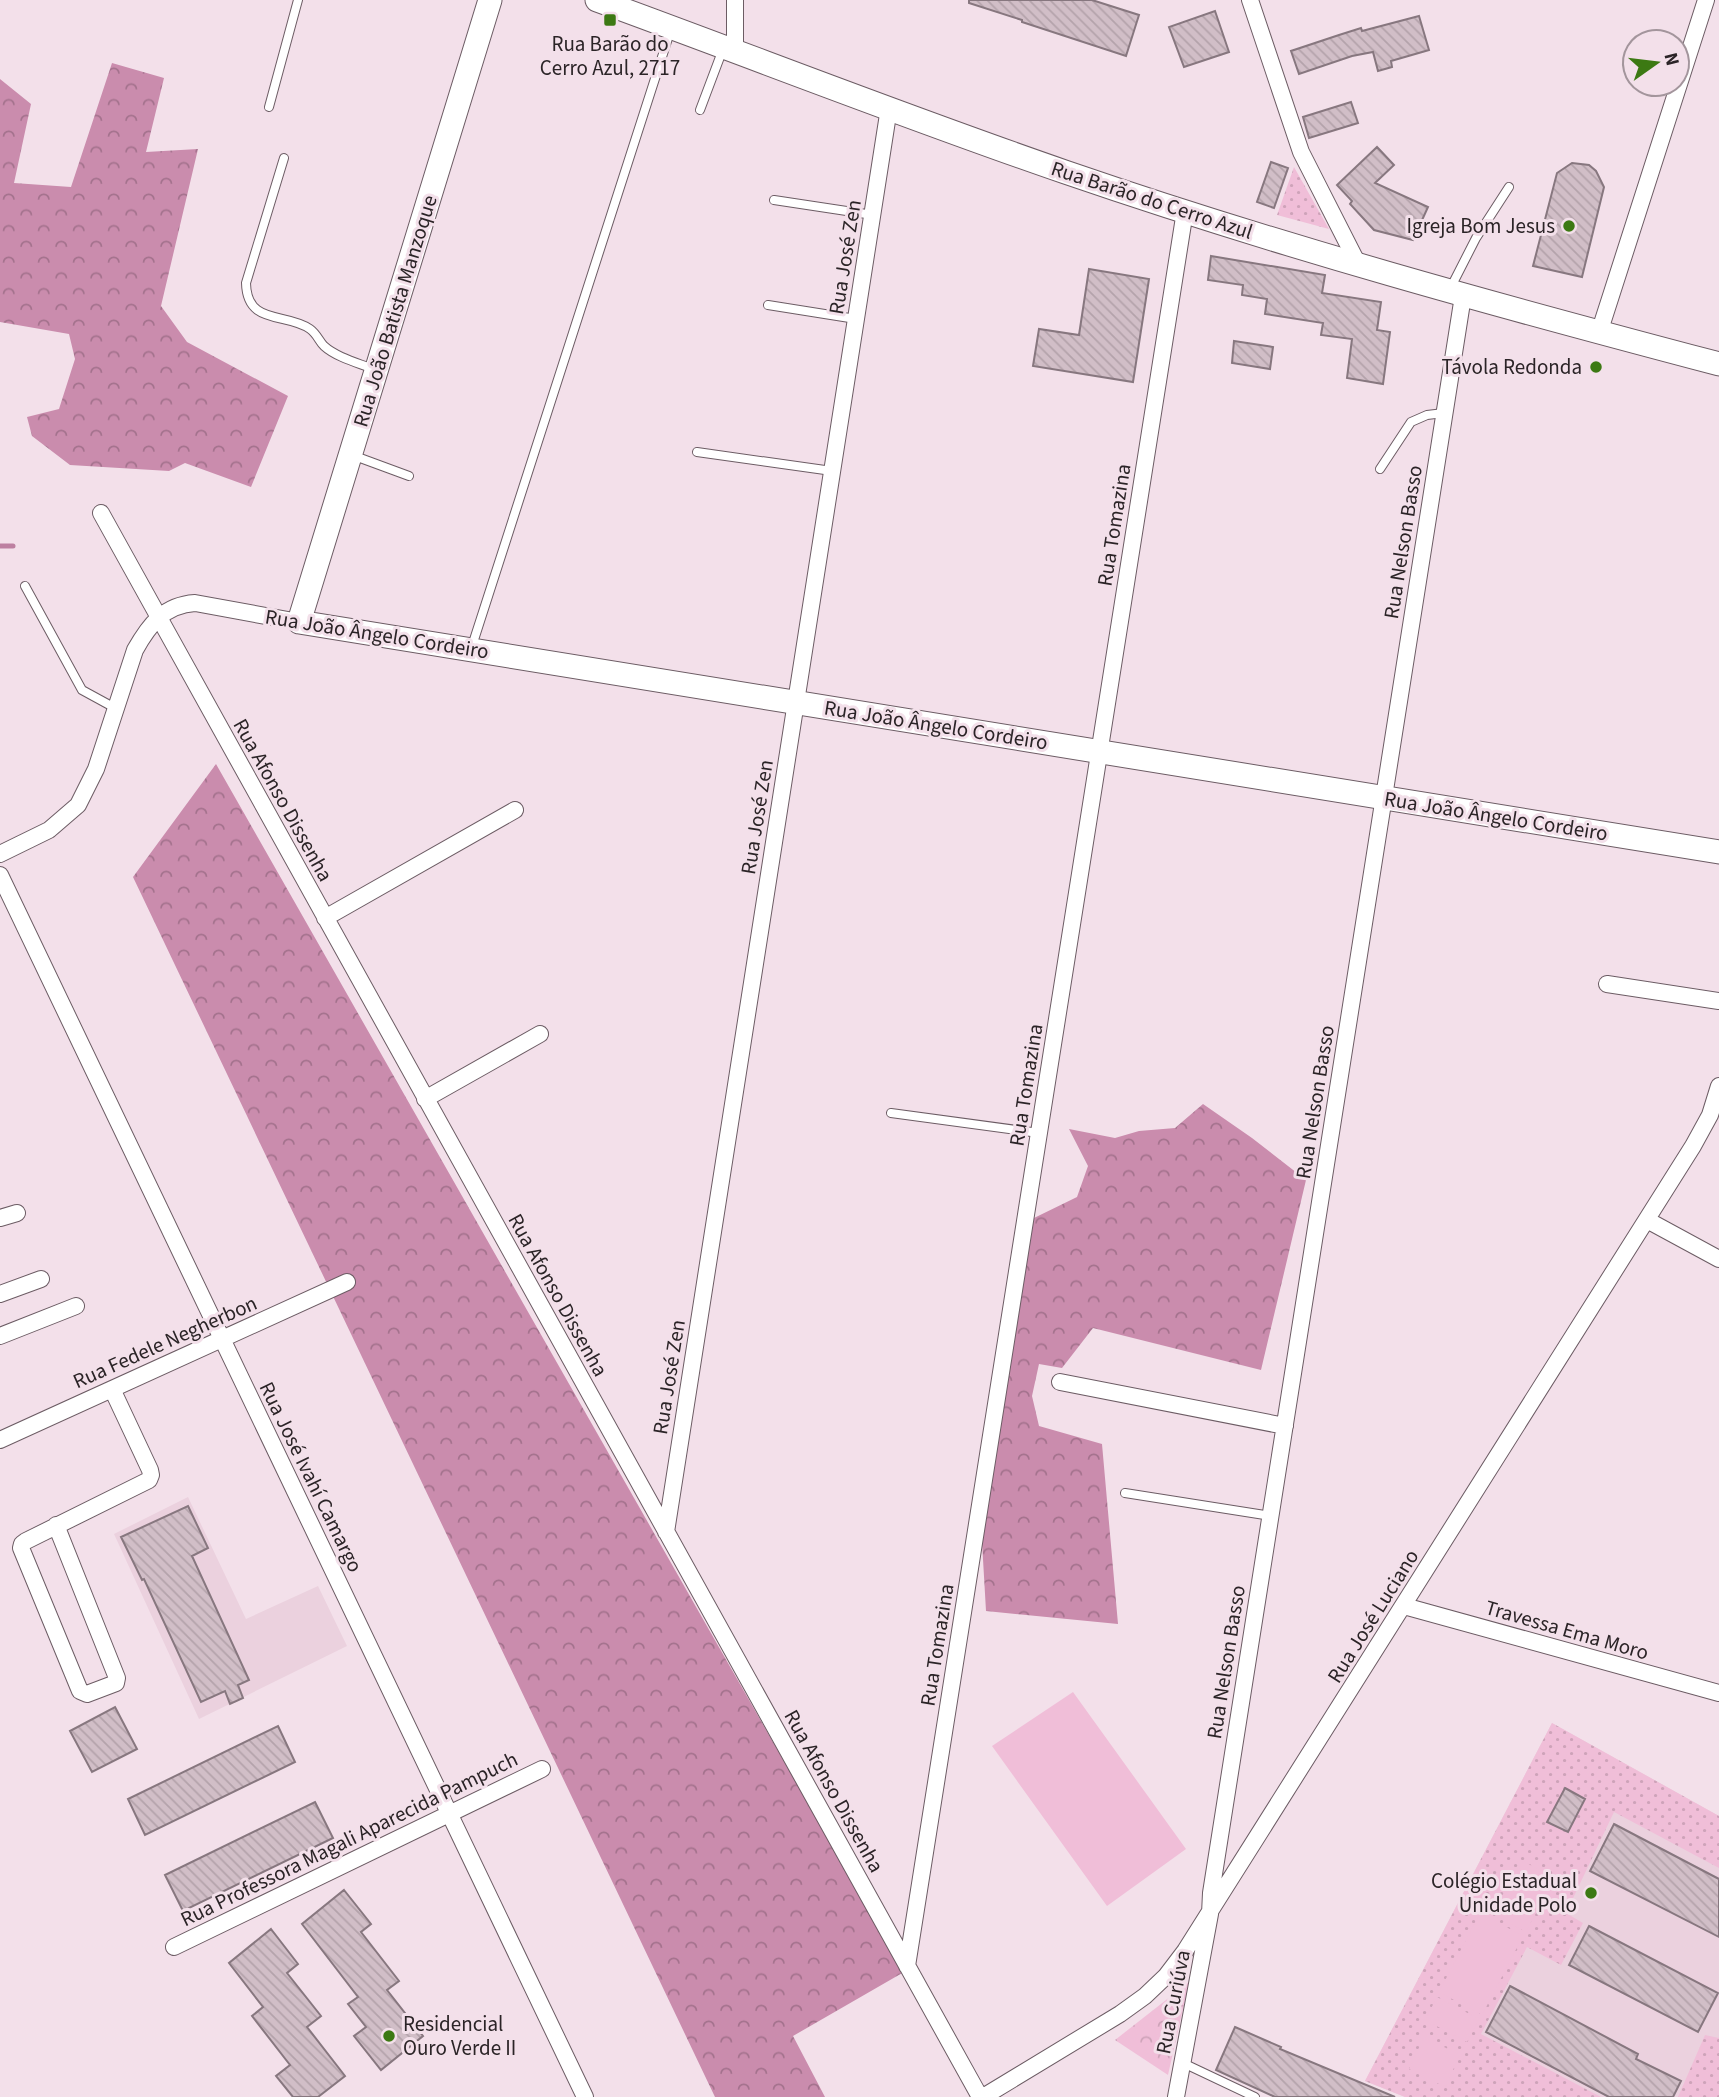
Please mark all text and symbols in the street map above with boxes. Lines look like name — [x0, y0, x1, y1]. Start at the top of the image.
marker: Rua Barão do Cerro Azul, 2717 — [602, 12, 618, 28]
north arrow — [1621, 28, 1691, 98]
place label: Rua Barão do Cerro Azul, 2717 — [540, 29, 680, 83]
text: N — [1656, 50, 1686, 69]
street label: Rua Barão do Cerro Azul — [1047, 153, 1257, 247]
street label: Rua João Batista Manzoque — [345, 191, 445, 431]
street label: Rua José Zen — [821, 197, 869, 317]
place label: Igreja Bom Jesus — [1407, 211, 1555, 241]
marker: Igreja Bom Jesus — [1561, 218, 1577, 234]
place label: Távola Redonda — [1442, 352, 1582, 382]
marker: Távola Redonda — [1588, 359, 1604, 375]
street label: Rua Tomazina — [1090, 462, 1138, 588]
street label: Rua Nelson Basso — [1376, 463, 1430, 621]
street label: Rua João Ângelo Cordeiro — [263, 601, 491, 667]
street label: Rua João Ângelo Cordeiro — [822, 692, 1050, 758]
street label: Rua Afonso Dissenha — [226, 713, 340, 887]
street label: Rua José Zen — [733, 757, 781, 877]
street label: Rua João Ângelo Cordeiro — [1382, 783, 1610, 849]
street label: Rua Tomazina — [1002, 1022, 1050, 1148]
street label: Rua Nelson Basso — [1288, 1023, 1342, 1181]
street label: Rua Afonso Dissenha — [501, 1208, 615, 1382]
street label: Rua Fedele Negherbon — [68, 1288, 262, 1396]
street label: Rua José Zen — [645, 1317, 693, 1437]
street label: Rua José Ivahí Camargo — [252, 1377, 370, 1577]
street label: Rua José Luciano — [1320, 1543, 1426, 1689]
street label: Rua Tomazina — [913, 1582, 961, 1708]
street label: Rua Nelson Basso — [1199, 1583, 1253, 1741]
street label: Travessa Ema Moro — [1482, 1592, 1652, 1668]
street label: Rua Afonso Dissenha — [777, 1704, 891, 1878]
street label: Rua Professora Magali Aparecida Pampuch — [175, 1744, 523, 1934]
place label: Colégio Estadual Unidade Polo — [1431, 1866, 1577, 1920]
marker: Colégio Estadual Unidade Polo — [1583, 1885, 1599, 1901]
street label: Rua Curiúva — [1148, 1947, 1198, 2057]
place label: Residencial Ouro Verde II — [403, 2009, 516, 2063]
marker: Residencial Ouro Verde II — [381, 2028, 397, 2044]

